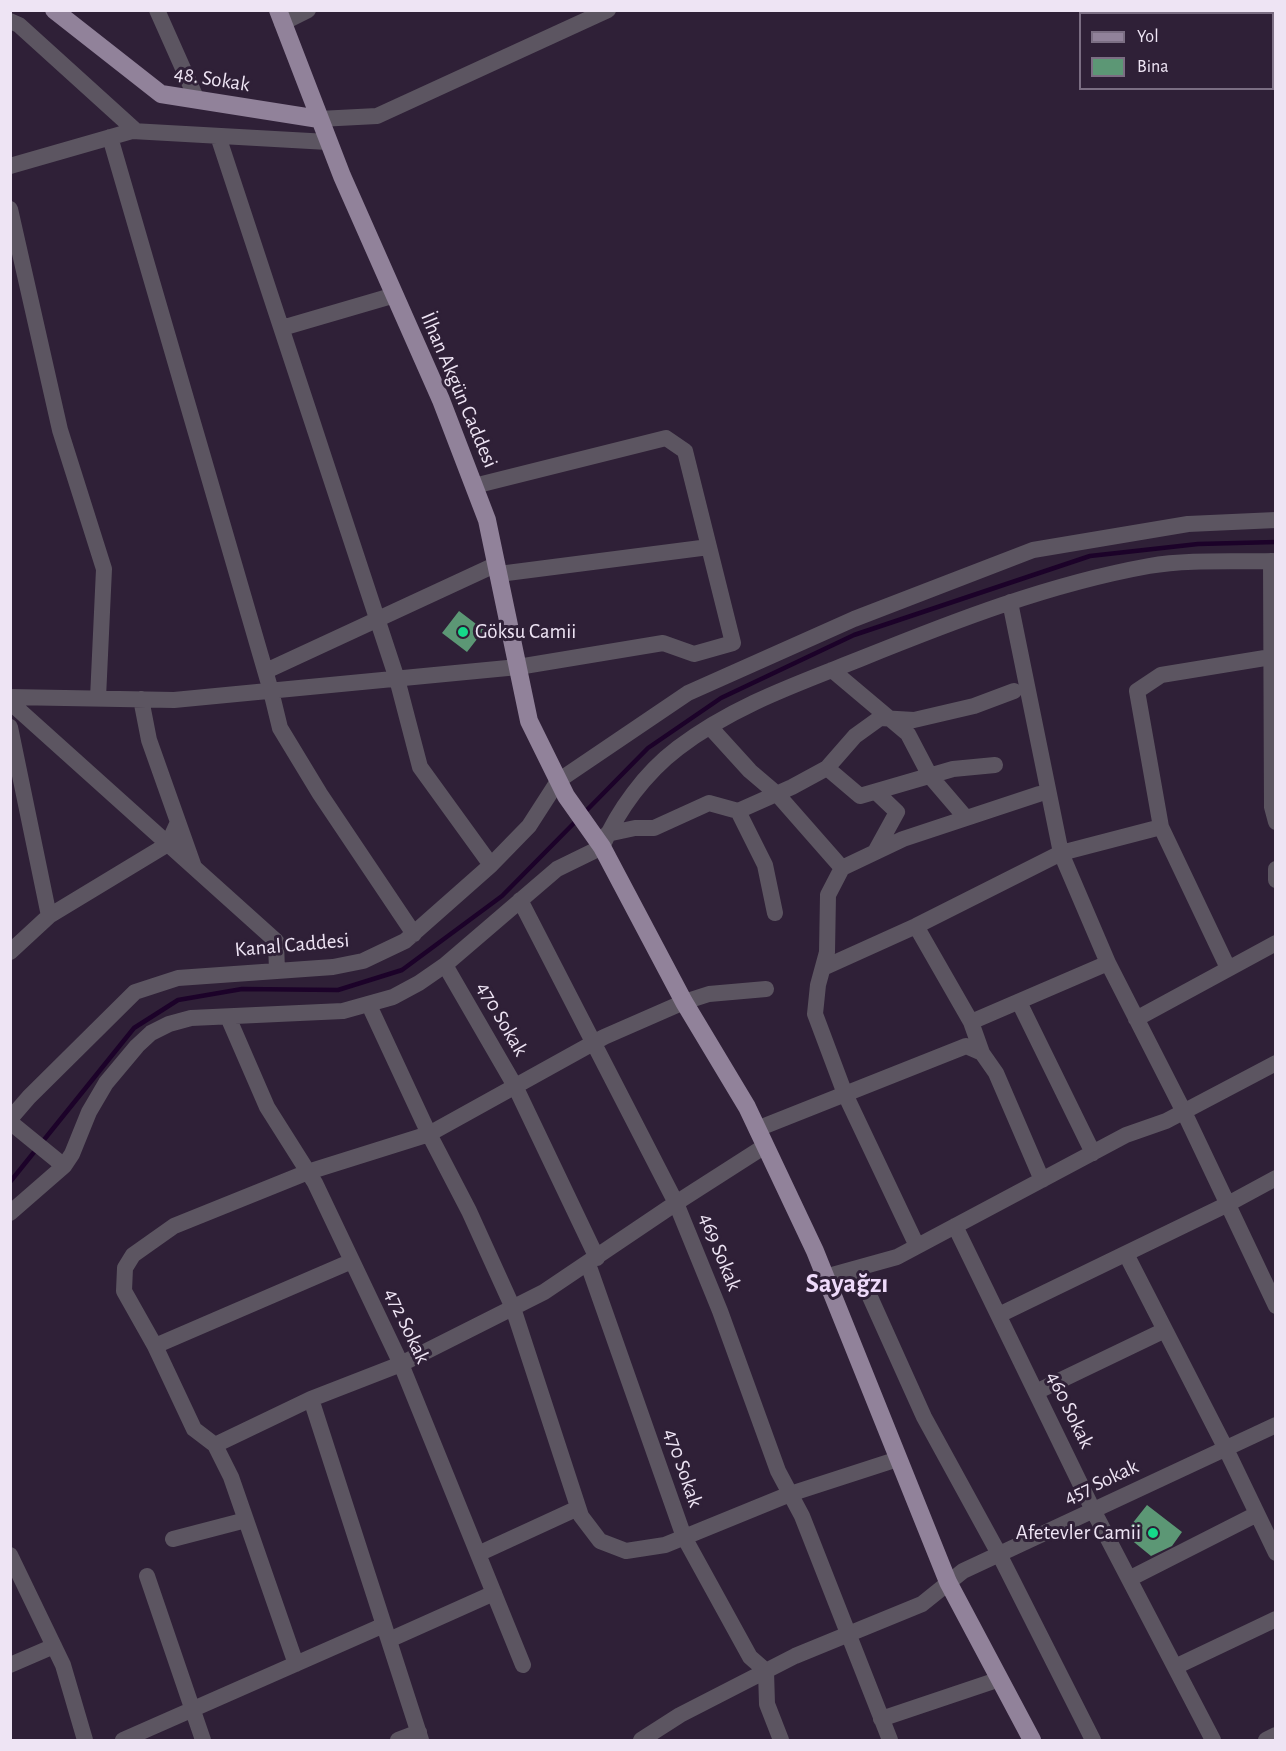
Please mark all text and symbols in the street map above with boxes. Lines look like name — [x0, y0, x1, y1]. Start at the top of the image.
legend — [1079, 12, 1274, 90]
text: Yol — [1137, 28, 1159, 46]
text: Bina — [1137, 58, 1169, 76]
street label: 48. Sokak — [172, 61, 252, 97]
street label: İlhan Akgün Caddesi — [415, 308, 503, 472]
place label: Göksu Camii — [475, 619, 576, 645]
marker: Göksu Camii — [456, 625, 470, 639]
street label: Kanal Caddesi — [234, 927, 350, 963]
street label: 470 Sokak — [471, 977, 533, 1061]
street label: 469 Sokak — [693, 1209, 747, 1295]
district label: Sayağzı — [806, 1268, 888, 1300]
street label: 472 Sokak — [379, 1284, 435, 1368]
street label: 460 Sokak — [1041, 1367, 1099, 1453]
street label: 470 Sokak — [658, 1425, 708, 1511]
street label: 457 Sokak — [1060, 1454, 1142, 1510]
place label: Afetevler Camii — [1016, 1520, 1141, 1546]
marker: Afetevler Camii — [1146, 1526, 1160, 1540]

